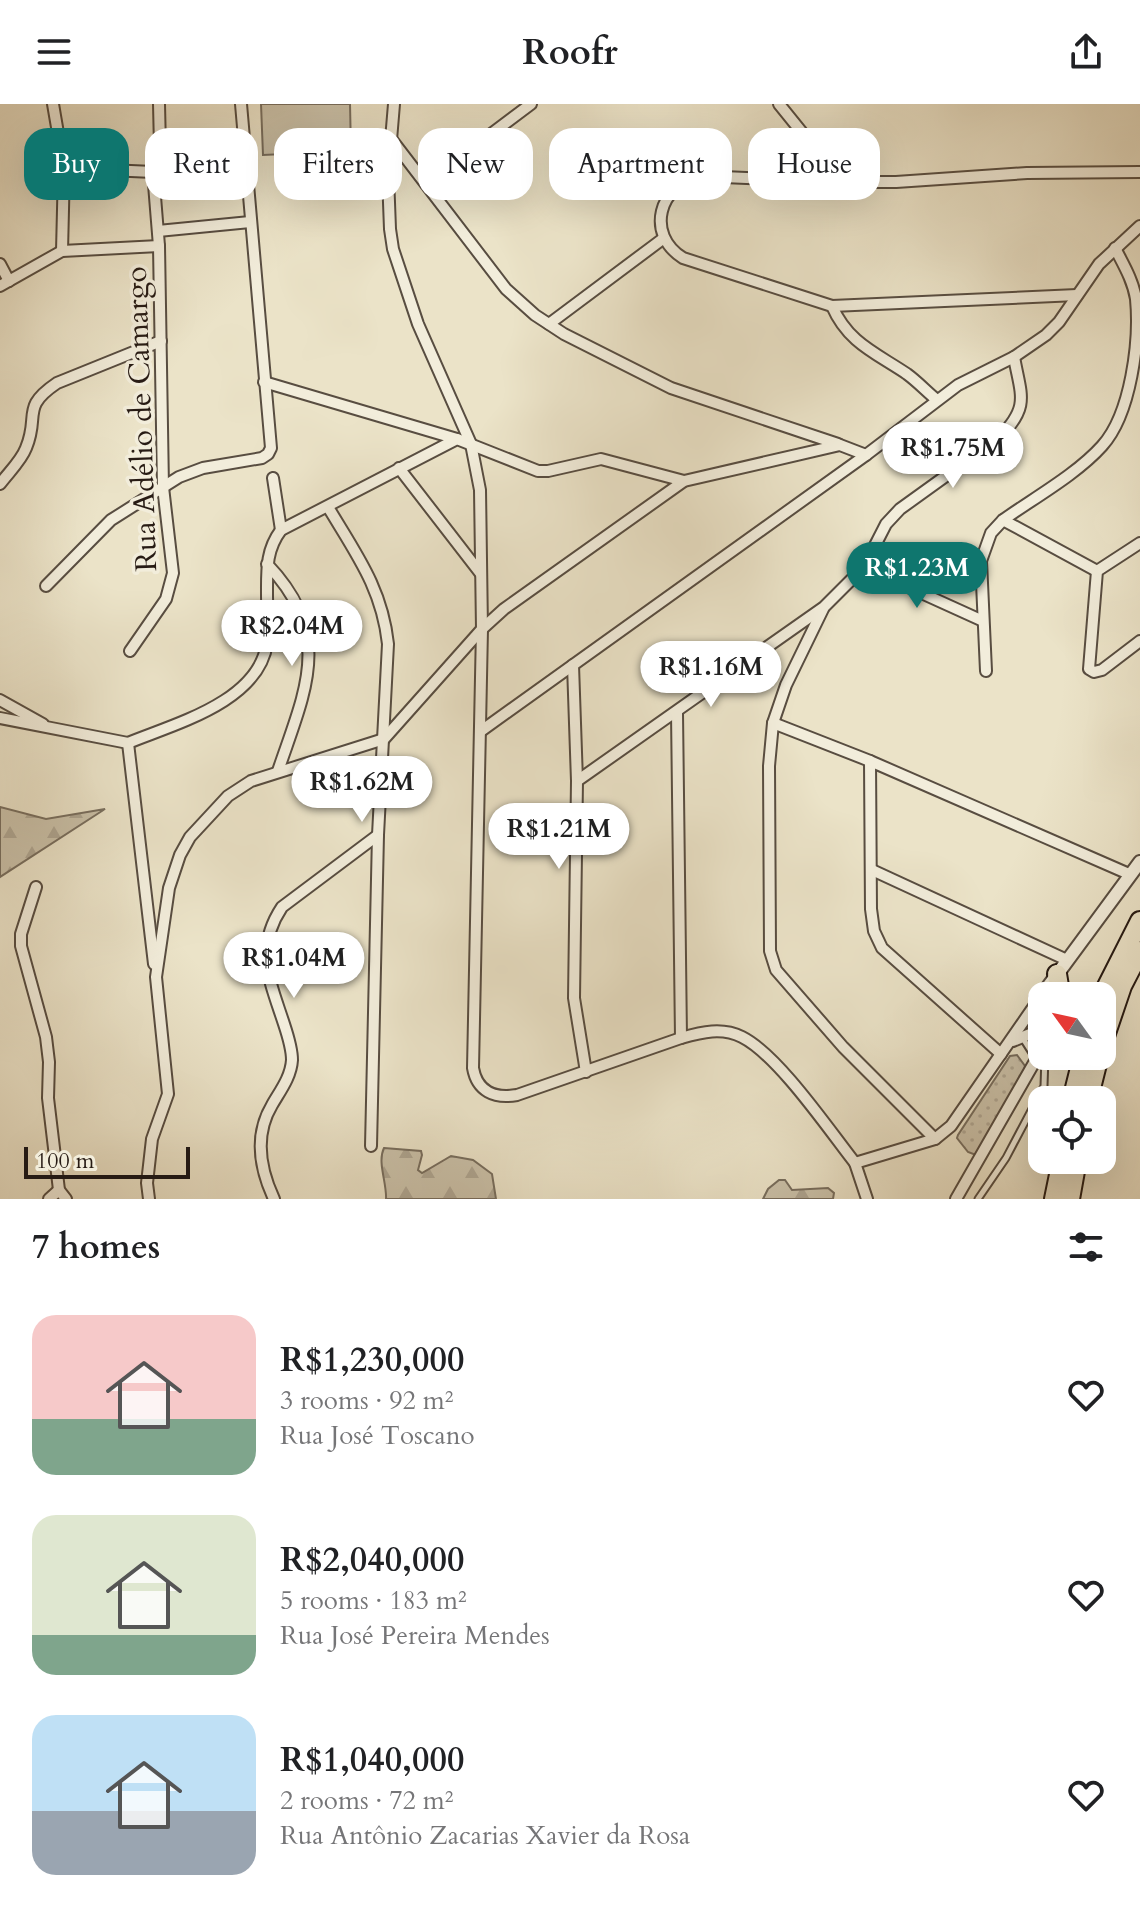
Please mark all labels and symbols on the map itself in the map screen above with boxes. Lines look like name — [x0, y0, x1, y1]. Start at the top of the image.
street label: Rua Adélio de Camargo — [116, 266, 167, 572]
pin: R$1.75M — [879, 422, 1027, 490]
pin: R$1.23M — [843, 542, 991, 610]
pin: R$2.04M — [218, 600, 366, 668]
pin: R$1.16M — [637, 641, 785, 709]
pin: R$1.62M — [288, 756, 436, 824]
pin: R$1.21M — [485, 803, 633, 871]
pin: R$1.04M — [220, 932, 368, 1000]
north arrow — [1028, 982, 1116, 1070]
scale bar — [24, 1143, 190, 1179]

